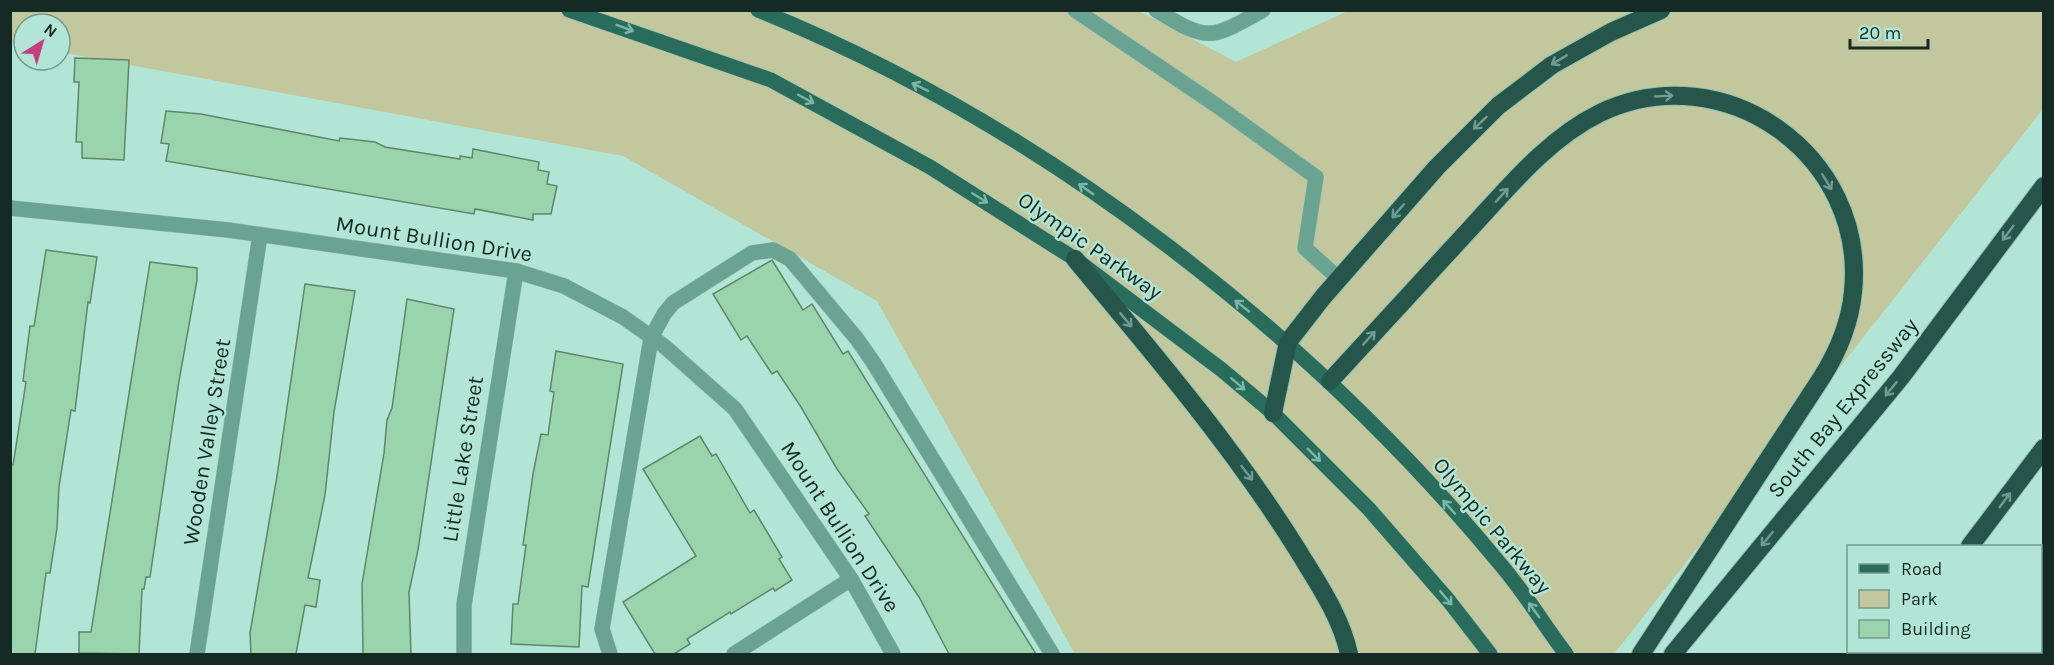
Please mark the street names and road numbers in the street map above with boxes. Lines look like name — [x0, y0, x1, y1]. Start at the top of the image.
street label: Olympic Parkway — [1013, 187, 1167, 305]
street label: Mount Bullion Drive — [334, 211, 534, 267]
street label: South Bay Expressway — [1762, 313, 1924, 503]
street label: Wooden Valley Street — [178, 337, 236, 547]
street label: Little Lake Street — [437, 374, 489, 544]
street label: Mount Bullion Drive — [775, 437, 905, 617]
street label: Olympic Parkway — [1427, 452, 1557, 600]

